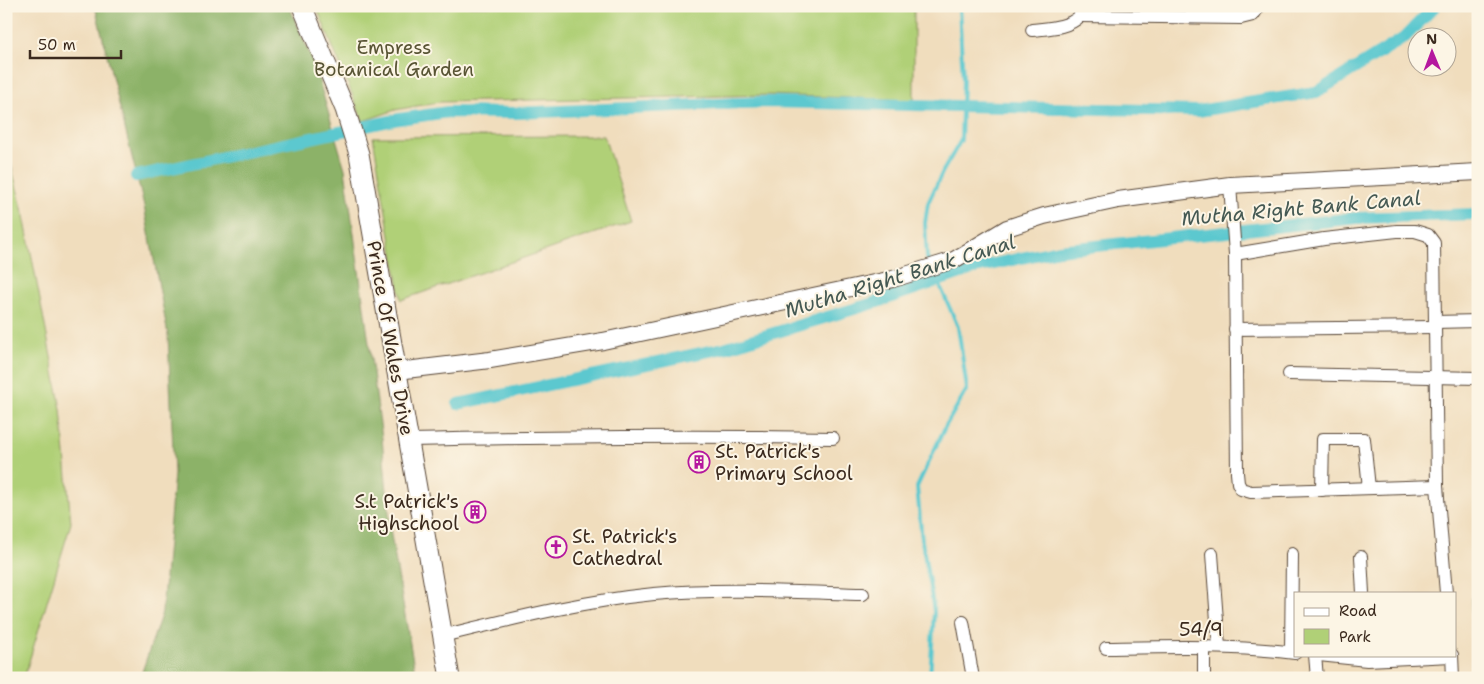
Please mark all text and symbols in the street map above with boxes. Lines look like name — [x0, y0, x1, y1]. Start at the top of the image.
scale bar — [30, 28, 121, 60]
north arrow — [1406, 28, 1456, 78]
text: N — [1426, 30, 1437, 48]
text: 50 m — [38, 35, 76, 55]
park label: Empress Botanical Garden — [314, 35, 474, 82]
water label: Mutha Right Bank Canal — [1180, 185, 1422, 231]
water label: Mutha Right Bank Canal — [781, 228, 1019, 324]
street label: Prince Of Wales Drive — [361, 239, 420, 437]
place label: St. Patrick's Primary School — [715, 439, 853, 486]
building icon: St. Patrick's Primary School — [687, 450, 711, 474]
place label: S.t Patrick's Highschool — [355, 489, 459, 536]
building icon: S.t Patrick's Highschool — [463, 500, 487, 524]
place label: St. Patrick's Cathedral — [572, 524, 677, 571]
church icon: St. Patrick's Cathedral — [544, 535, 568, 559]
legend — [1294, 592, 1456, 656]
text: Road — [1339, 601, 1377, 621]
street label: 54/9 — [1179, 617, 1223, 642]
text: Park — [1339, 627, 1371, 647]

